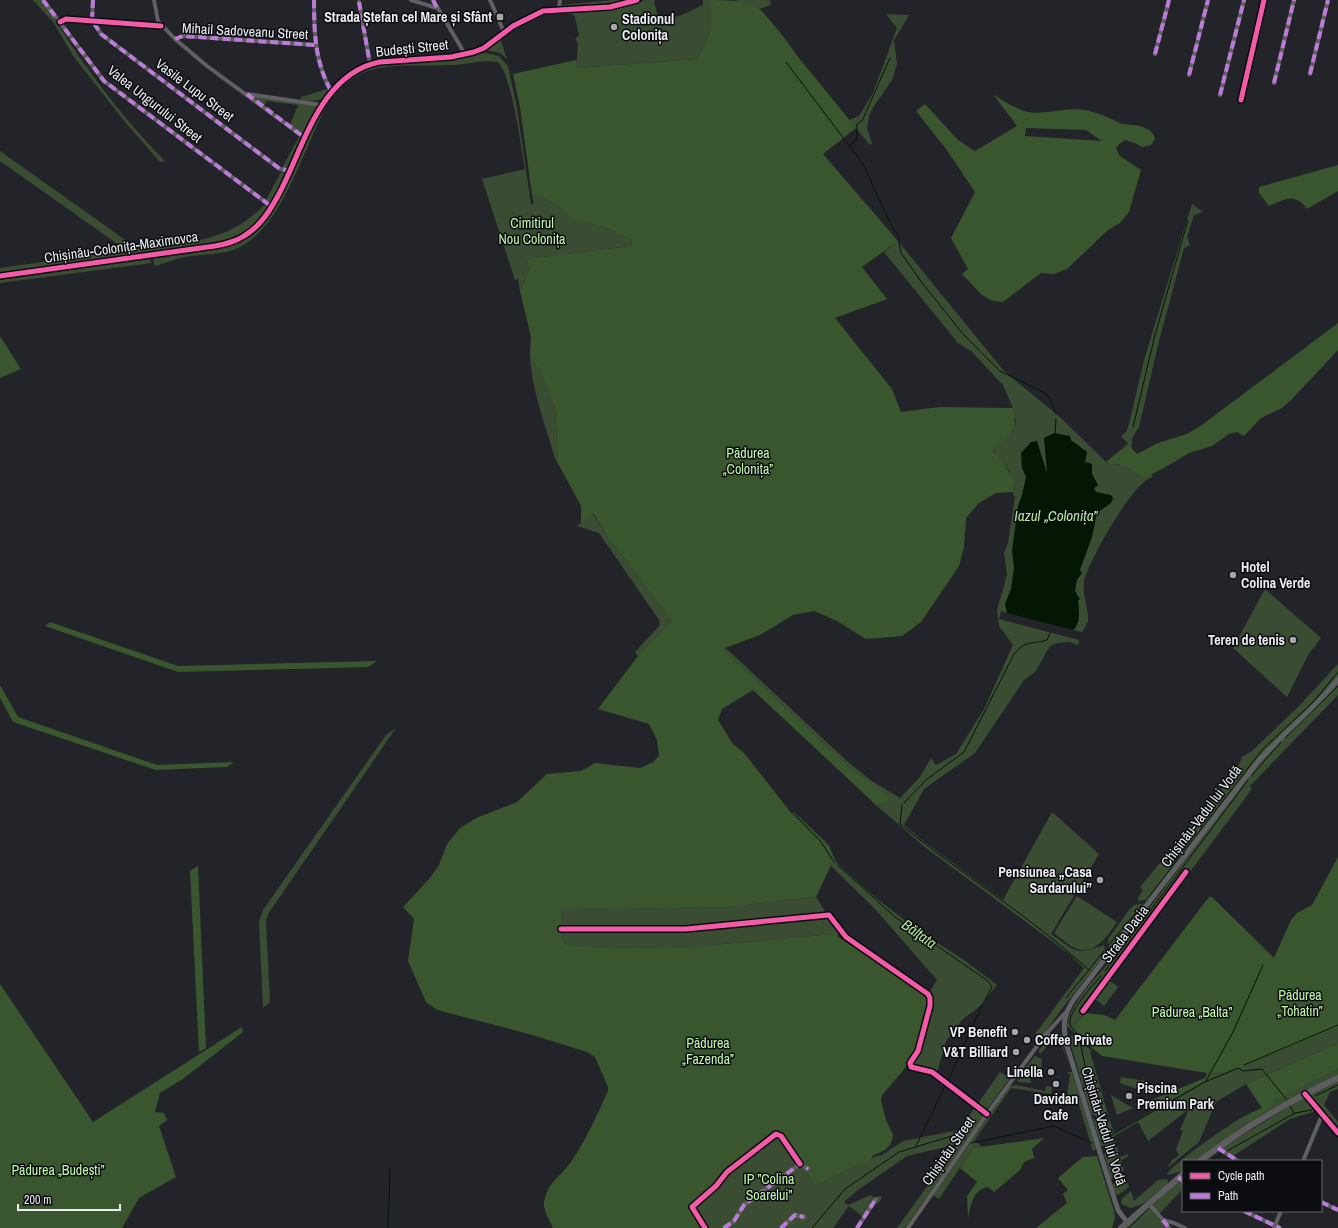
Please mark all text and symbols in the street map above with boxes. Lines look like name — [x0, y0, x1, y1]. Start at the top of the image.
place label: Strada Ștefan cel Mare și Sfânt — [324, 8, 492, 27]
place label: Stadionul Colonița — [622, 10, 674, 45]
marker: Strada Ștefan cel Mare și Sfânt — [495, 12, 505, 22]
street label: Mihail Sadoveanu Street — [181, 19, 309, 43]
marker: Stadionul Colonița — [609, 22, 619, 32]
street label: Budești Street — [375, 35, 449, 61]
street label: Vasile Lupu Street — [152, 55, 238, 125]
street label: Valea Ungurului Street — [104, 61, 206, 147]
park label: Cimitirul Nou Colonița — [498, 214, 566, 248]
street label: Chișinău-Colonița-Maximovca — [43, 227, 200, 267]
park label: Pădurea „Colonița” — [723, 444, 773, 478]
water label: Iazul „Colonița” — [1014, 505, 1099, 526]
place label: Hotel Colina Verde — [1241, 558, 1310, 592]
marker: Hotel Colina Verde — [1228, 570, 1238, 580]
place label: Teren de tenis — [1208, 631, 1285, 649]
marker: Teren de tenis — [1288, 635, 1298, 645]
street label: Chișinău-Vadul lui Vodă — [1157, 761, 1246, 871]
place label: Pensiunea „Casa Sardarului” — [998, 863, 1093, 897]
marker: Pensiunea „Casa Sardarului” — [1095, 875, 1105, 885]
street label: Strada Dacia — [1098, 901, 1153, 966]
water label: Bălţata — [898, 914, 941, 953]
park label: Pădurea „Tohatin” — [1277, 986, 1323, 1020]
park label: Pădurea „Balta” — [1152, 1003, 1232, 1021]
place label: VP Benefit — [950, 1023, 1007, 1041]
marker: VP Benefit — [1010, 1027, 1020, 1037]
place label: Coffee Private — [1035, 1031, 1112, 1049]
park label: Pădurea „Fazenda” — [682, 1034, 734, 1068]
marker: Coffee Private — [1022, 1035, 1032, 1045]
place label: V&T Billiard — [943, 1043, 1008, 1061]
marker: V&T Billiard — [1011, 1047, 1021, 1057]
place label: Linella — [1007, 1063, 1044, 1081]
street label: Chișinău-Vadul lui Vodă — [1077, 1065, 1131, 1188]
marker: Linella — [1046, 1067, 1056, 1077]
marker: Davidan Cafe — [1051, 1079, 1061, 1089]
place label: Piscina Premium Park — [1137, 1079, 1215, 1113]
place label: Davidan Cafe — [1034, 1090, 1078, 1124]
marker: Piscina Premium Park — [1124, 1091, 1134, 1101]
street label: Chișinău Street — [918, 1113, 978, 1189]
legend — [1182, 1160, 1322, 1212]
park label: Pădurea „Budești” — [11, 1161, 105, 1179]
text: Cycle path — [1218, 1168, 1265, 1184]
park label: IP ”Colina Soarelui” — [744, 1170, 795, 1204]
scale bar — [18, 1186, 120, 1212]
text: Path — [1218, 1188, 1238, 1204]
text: 200 m — [24, 1192, 51, 1208]

